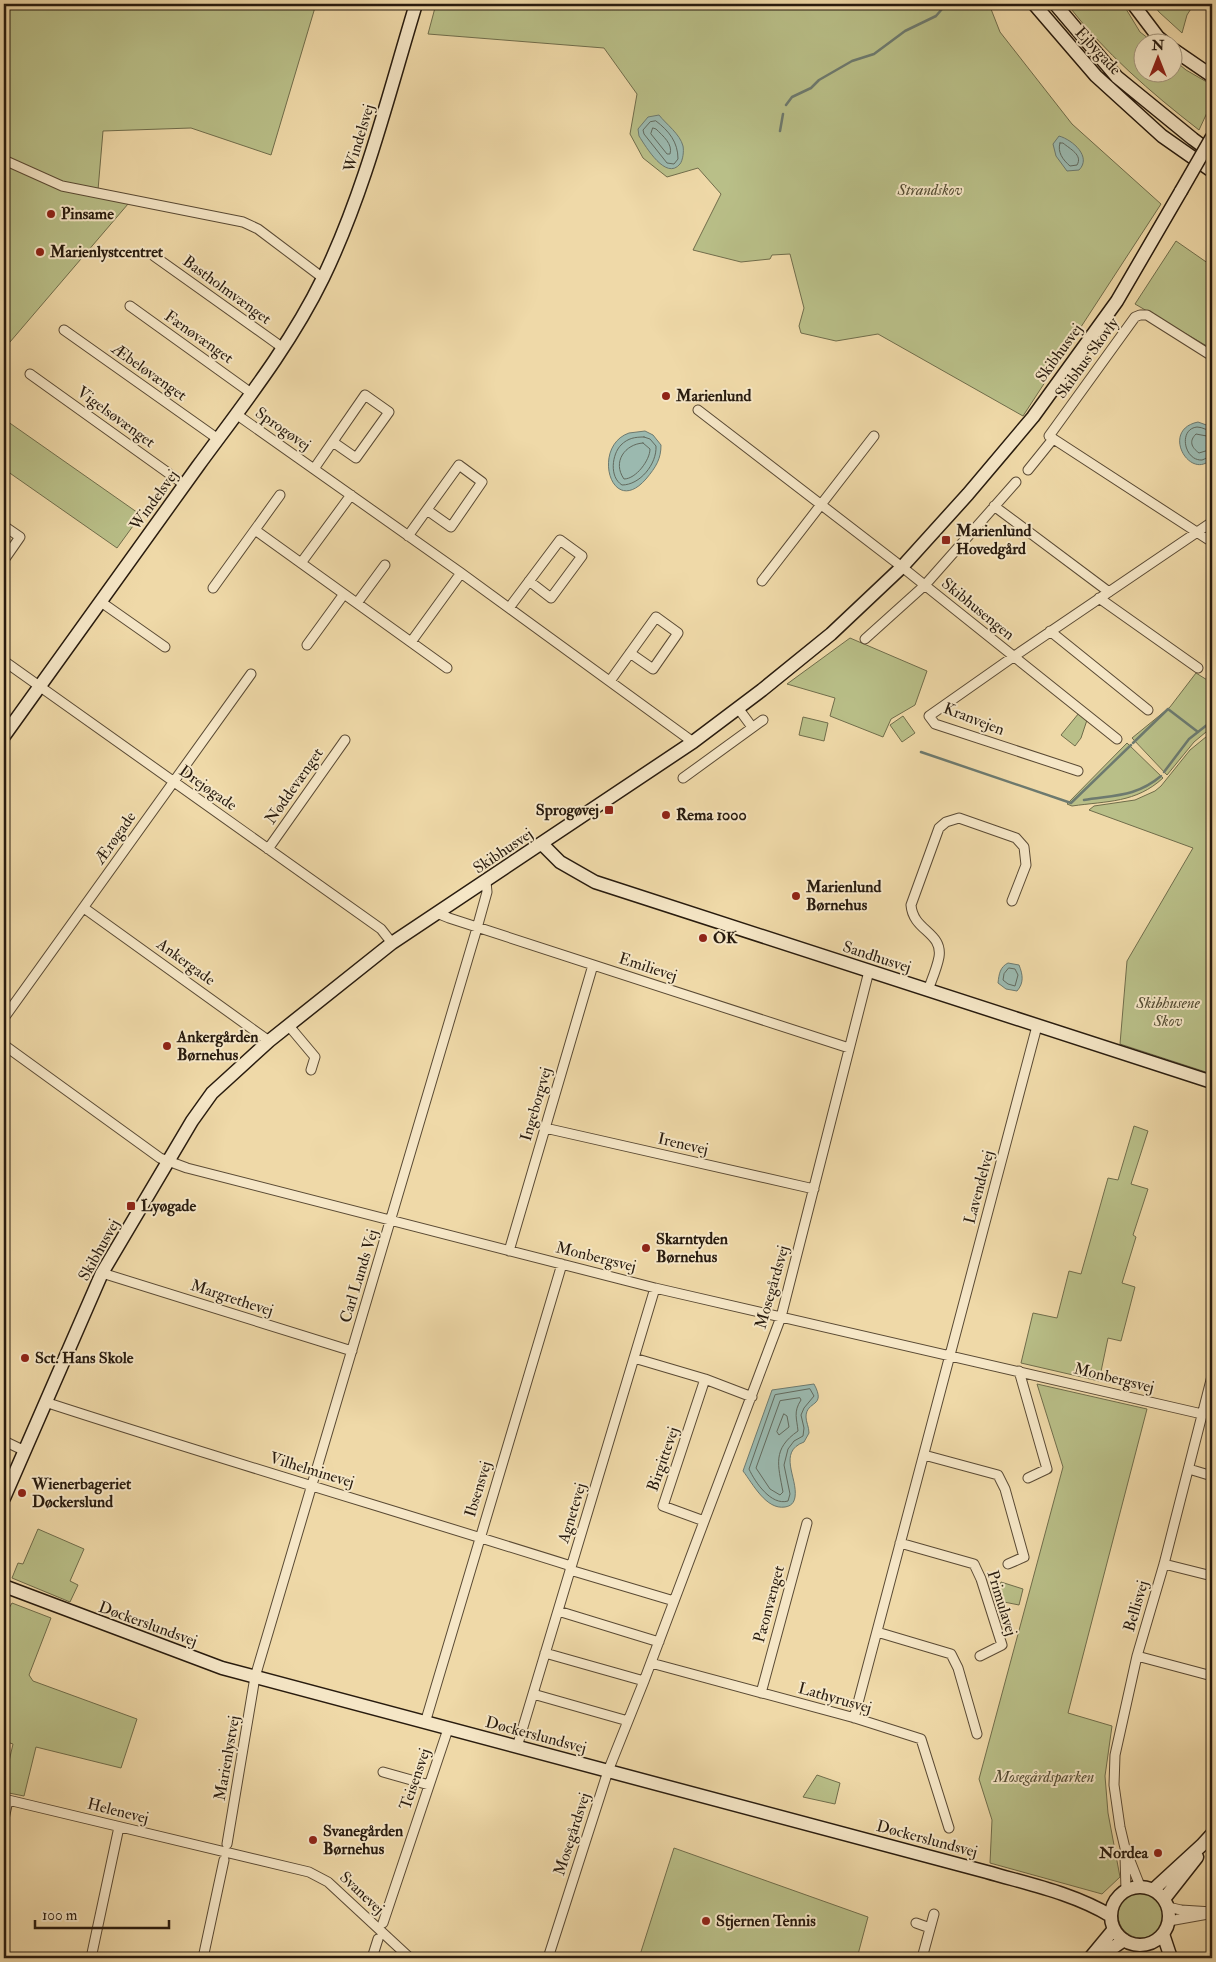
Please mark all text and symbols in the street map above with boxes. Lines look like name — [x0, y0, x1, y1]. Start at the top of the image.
street label: Ejbygade — [1071, 23, 1126, 80]
north arrow — [1134, 32, 1184, 82]
text: N — [1151, 37, 1165, 54]
street label: Windelsvej — [339, 102, 379, 175]
park label: Strandskov — [897, 180, 962, 200]
place label: Pinsame — [61, 204, 114, 224]
marker: Pinsame — [45, 208, 57, 220]
place label: Marienlystcentret — [49, 242, 164, 263]
marker: Marienlystcentret — [34, 246, 46, 258]
street label: Bastholmvænget — [179, 251, 275, 329]
street label: Fænøvænget — [161, 306, 237, 368]
street label: Skibhus Skovly — [1051, 313, 1124, 403]
street label: Skibhusvej — [1031, 320, 1087, 386]
street label: Æbeløvænget — [106, 338, 191, 405]
street label: Vigelsøvænget — [73, 382, 159, 452]
place label: Marienlund — [675, 386, 752, 406]
marker: Marienlund — [660, 390, 672, 402]
street label: Sprogøvej — [251, 403, 315, 456]
street label: Windelsvej — [125, 466, 183, 535]
place label: Marienlund Hovedgård — [955, 521, 1032, 560]
marker: Marienlund Hovedgård — [940, 534, 952, 546]
street label: Skibhusengen — [937, 573, 1019, 645]
street label: Kranvejen — [941, 698, 1007, 740]
street label: Nøddevænget — [260, 744, 328, 828]
street label: Drejøgade — [175, 761, 241, 815]
place label: Sprogøvej — [536, 800, 599, 821]
marker: Sprogøvej — [603, 804, 615, 816]
place label: Rema 1000 — [676, 805, 747, 825]
street label: Ærøgade — [89, 807, 141, 869]
marker: Rema 1000 — [660, 809, 672, 821]
street label: Skibhusvej — [469, 824, 537, 878]
place label: Marienlund Børnehus — [805, 877, 882, 915]
marker: Marienlund Børnehus — [790, 890, 802, 902]
place label: OK — [713, 928, 738, 948]
marker: OK — [697, 932, 709, 944]
street label: Ankergade — [152, 934, 219, 990]
street label: Sandhusvej — [840, 937, 914, 977]
street label: Emilievej — [616, 948, 680, 986]
park label: Skibhusene Skov — [1135, 993, 1200, 1031]
place label: Ankergården Børnehus — [176, 1027, 259, 1065]
marker: Ankergården Børnehus — [161, 1040, 173, 1052]
street label: Ingeborgvej — [516, 1065, 556, 1143]
street label: Irenevej — [656, 1129, 710, 1159]
street label: Lavendelvej — [960, 1148, 998, 1226]
place label: Lyøgade — [141, 1196, 196, 1217]
marker: Lyøgade — [125, 1200, 137, 1212]
street label: Skibhusvej — [74, 1216, 124, 1284]
street label: Carl Lunds Vej — [335, 1227, 383, 1325]
place label: Skarntyden Børnehus — [656, 1229, 729, 1267]
street label: Monbergsvej — [554, 1237, 638, 1277]
marker: Skarntyden Børnehus — [640, 1242, 652, 1254]
street label: Mosegårdsvej — [751, 1243, 793, 1331]
street label: Margrethevej — [188, 1275, 276, 1321]
place label: Sct. Hans Skole — [35, 1348, 134, 1368]
marker: Sct. Hans Skole — [19, 1352, 31, 1364]
street label: Monbergsvej — [1072, 1358, 1156, 1398]
street label: Birgittevej — [643, 1424, 683, 1494]
street label: Vilhelminevej — [267, 1448, 357, 1492]
street label: Ibsensvej — [460, 1459, 496, 1519]
place label: Wienerbageriet Døckerslund — [31, 1474, 132, 1512]
street label: Agnetevej — [553, 1480, 591, 1547]
marker: Wienerbageriet Døckerslund — [16, 1487, 28, 1499]
street label: Pæonvænget — [749, 1563, 789, 1645]
street label: Primulavej — [983, 1568, 1021, 1638]
street label: Bellisvej — [1119, 1578, 1153, 1634]
street label: Døckerslundsvej — [96, 1597, 200, 1651]
street label: Lathyrusvej — [796, 1678, 874, 1718]
street label: Døckerslundsvej — [483, 1712, 589, 1758]
street label: Marienlystvej — [210, 1714, 244, 1802]
street label: Teisensvej — [395, 1746, 435, 1812]
park label: Mosegårdsparken — [993, 1767, 1094, 1787]
street label: Mosegårdsvej — [549, 1790, 595, 1878]
street label: Helenevej — [85, 1794, 151, 1828]
street label: Døckerslundsvej — [874, 1816, 980, 1862]
place label: Svanegården Børnehus — [323, 1821, 404, 1859]
marker: Svanegården Børnehus — [307, 1834, 319, 1846]
place label: Nordea — [1098, 1843, 1148, 1863]
marker: Nordea — [1152, 1847, 1164, 1859]
street label: Svanevej — [335, 1867, 389, 1919]
scale bar — [35, 1897, 169, 1929]
text: 100 m — [42, 1906, 78, 1925]
place label: Stjernen Tennis — [716, 1911, 816, 1931]
marker: Stjernen Tennis — [700, 1915, 712, 1927]

